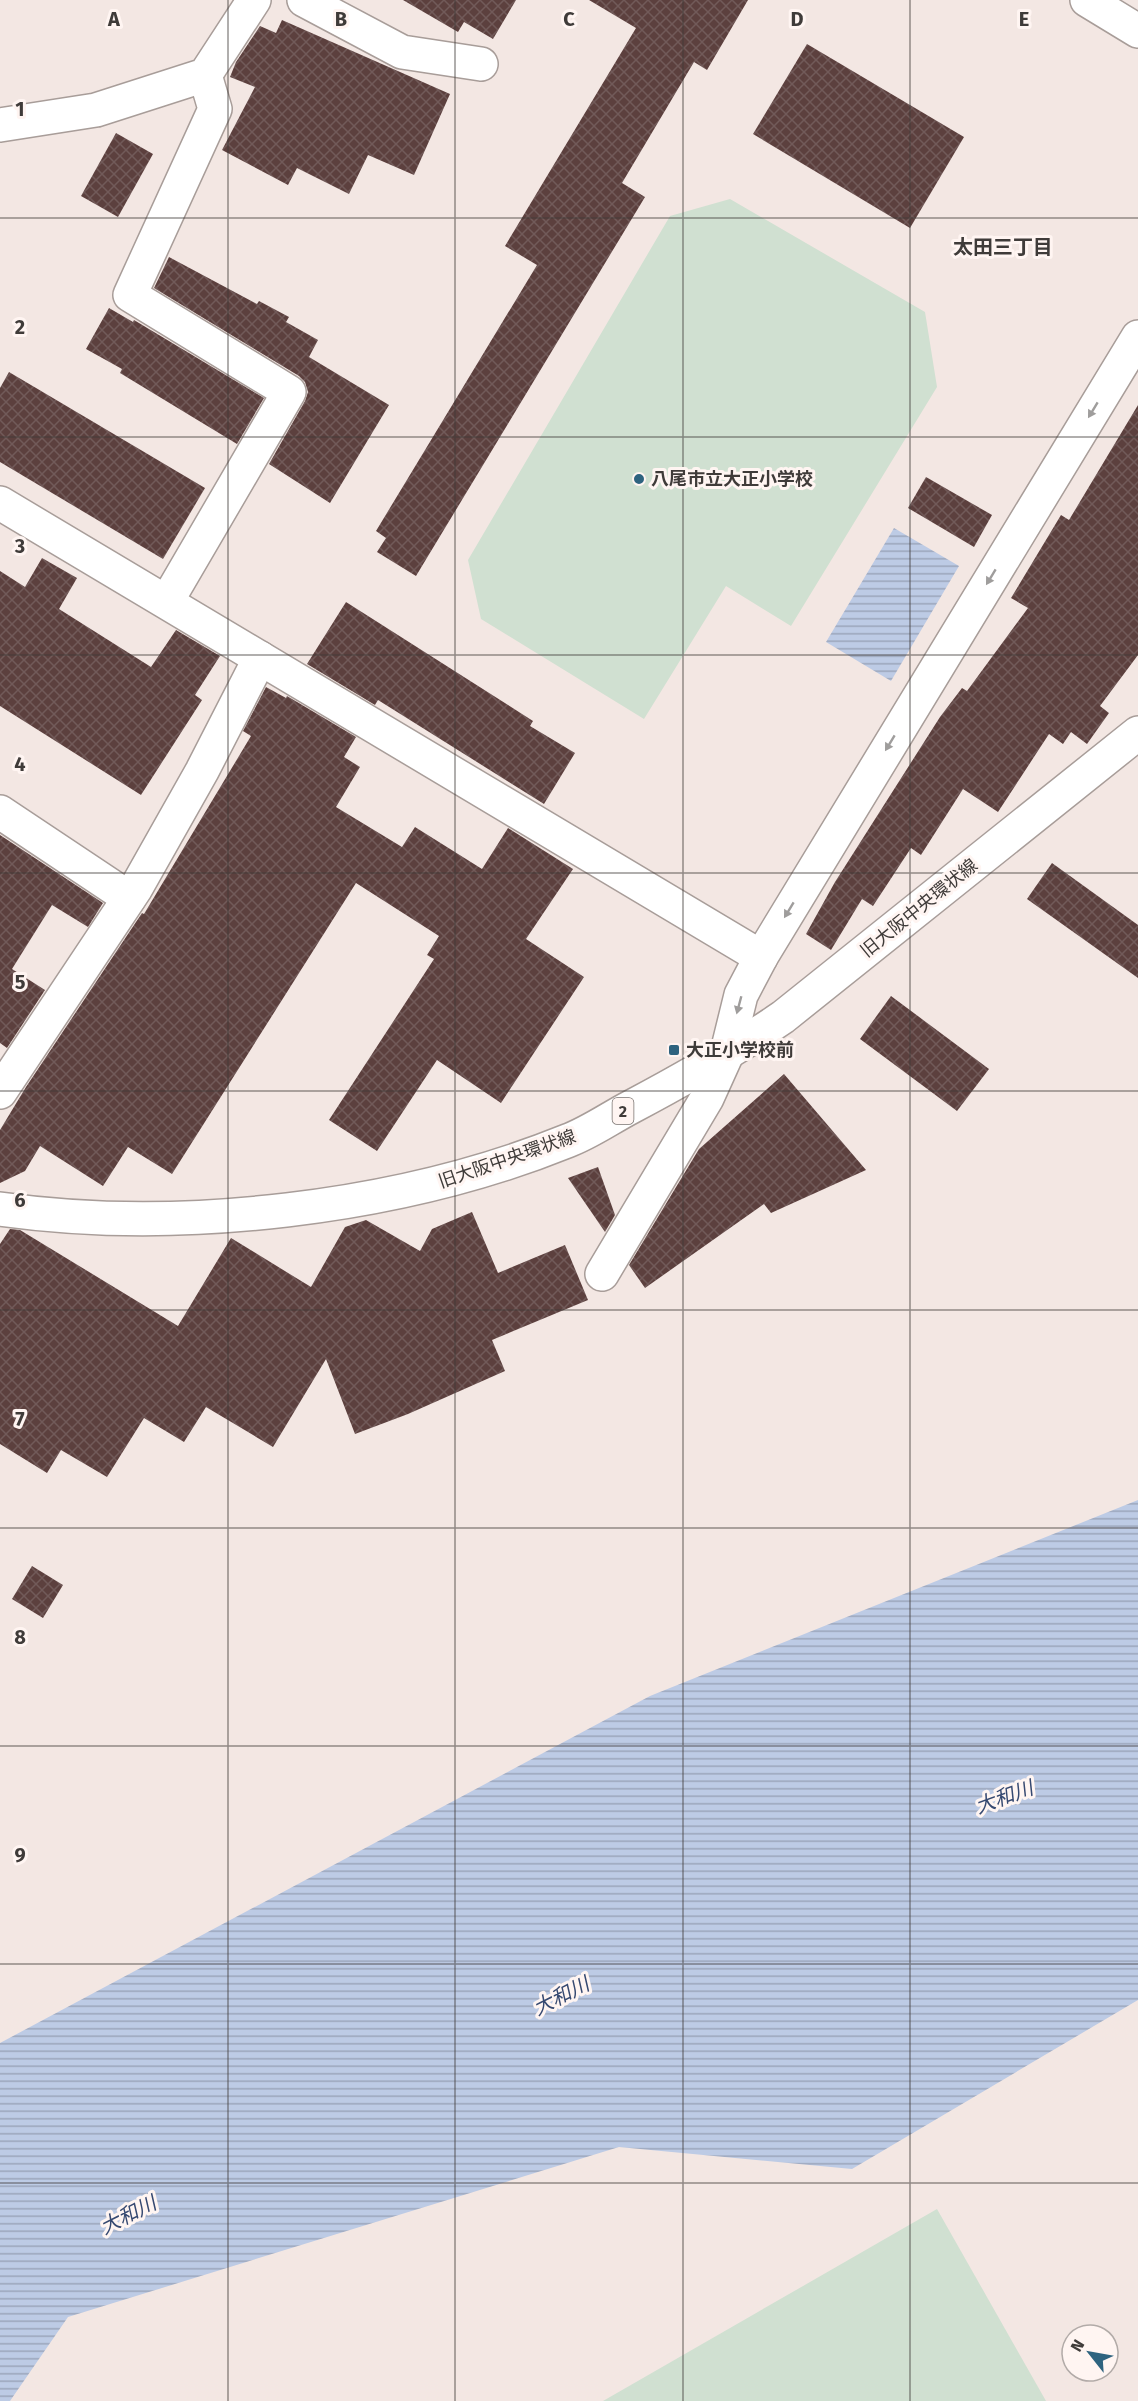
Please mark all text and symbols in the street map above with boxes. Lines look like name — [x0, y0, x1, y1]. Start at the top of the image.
text: A — [107, 7, 121, 31]
text: B — [335, 7, 347, 31]
text: C — [563, 7, 575, 31]
text: D — [790, 7, 804, 31]
text: E — [1019, 7, 1029, 31]
text: 1 — [15, 97, 25, 121]
district label: 太田三丁目 — [953, 235, 1053, 259]
text: 2 — [15, 315, 25, 339]
one-way arrow — [1087, 402, 1098, 418]
place label: 八尾市立大正小学校 — [651, 468, 813, 490]
marker: 八尾市立大正小学校 — [632, 472, 646, 486]
text: 3 — [14, 534, 25, 558]
one-way arrow — [986, 569, 997, 585]
one-way arrow — [885, 735, 896, 751]
text: 4 — [14, 752, 26, 776]
street label: 旧大阪中央環状線 — [856, 854, 982, 962]
one-way arrow — [784, 902, 795, 918]
text: 5 — [15, 970, 26, 994]
one-way arrow — [734, 996, 743, 1014]
place label: 大正小学校前 — [686, 1039, 794, 1061]
marker: 大正小学校前 — [667, 1043, 681, 1057]
road number: 2 — [612, 1098, 634, 1124]
street label: 旧大阪中央環状線 — [435, 1125, 579, 1193]
text: 6 — [14, 1188, 26, 1212]
text: 7 — [15, 1407, 25, 1431]
text: 8 — [14, 1625, 26, 1649]
water label: 大和川 — [972, 1775, 1038, 1819]
text: 9 — [14, 1843, 26, 1867]
water label: 大和川 — [529, 1971, 595, 2020]
water label: 大和川 — [96, 2190, 162, 2239]
north arrow — [1060, 2323, 1120, 2383]
text: N — [1067, 2336, 1088, 2355]

